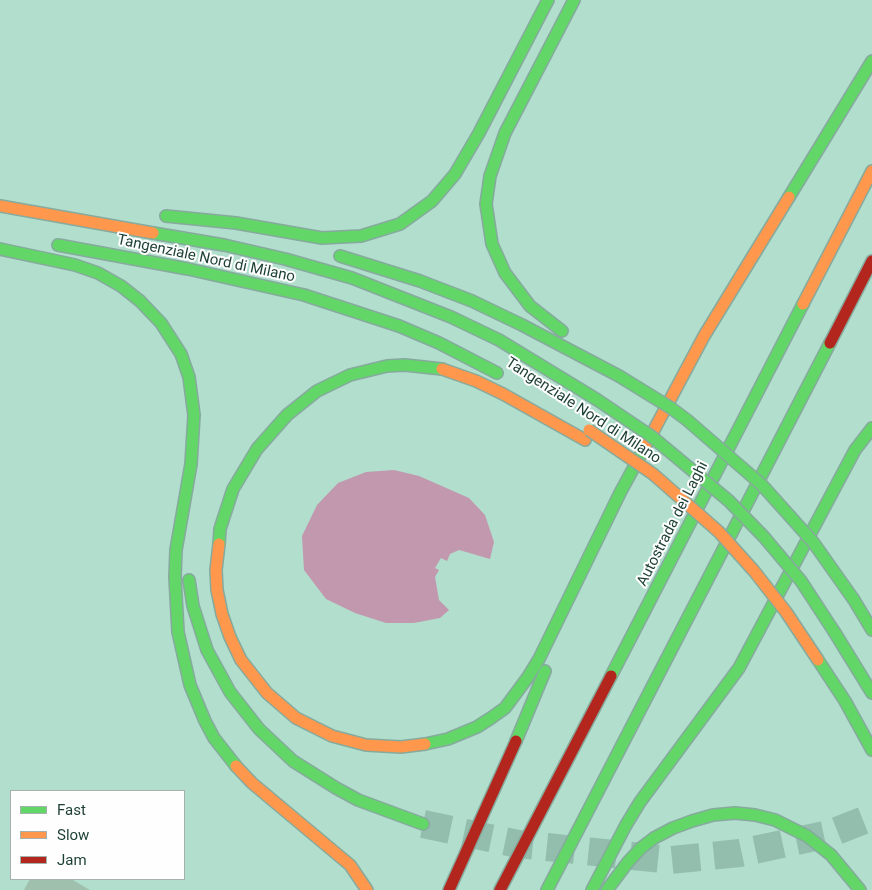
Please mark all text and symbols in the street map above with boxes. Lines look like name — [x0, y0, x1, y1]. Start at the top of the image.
street label: Tangenziale Nord di Milano — [115, 231, 297, 287]
street label: Tangenziale Nord di Milano — [502, 354, 664, 468]
street label: Autostrada dei Laghi — [634, 459, 712, 589]
legend — [10, 790, 185, 880]
text: Fast — [57, 801, 86, 819]
text: Slow — [57, 826, 89, 844]
text: Jam — [57, 851, 87, 869]

